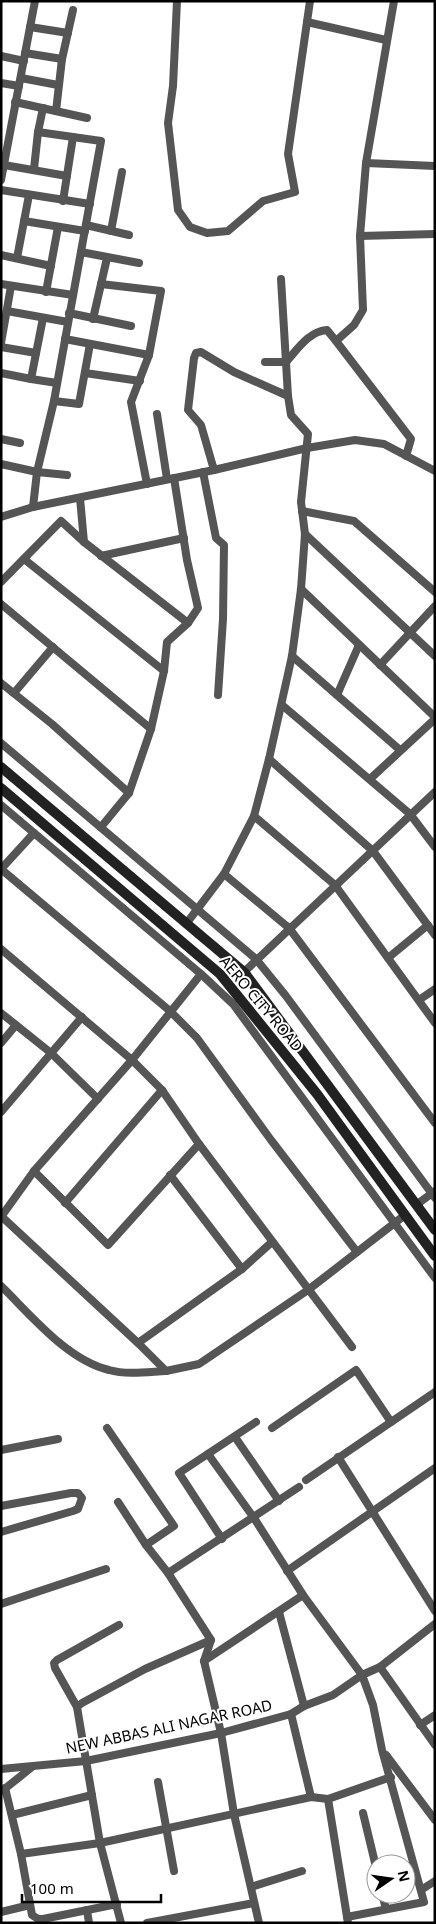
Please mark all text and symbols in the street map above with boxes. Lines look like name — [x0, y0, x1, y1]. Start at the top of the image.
street label: AERO CITY ROAD — [216, 951, 308, 1056]
street label: NEW ABBAS ALI NAGAR ROAD — [64, 1694, 274, 1758]
north arrow — [366, 1854, 416, 1904]
text: N — [394, 1868, 415, 1884]
scale bar — [22, 1872, 161, 1904]
text: 100 m — [30, 1878, 74, 1898]

